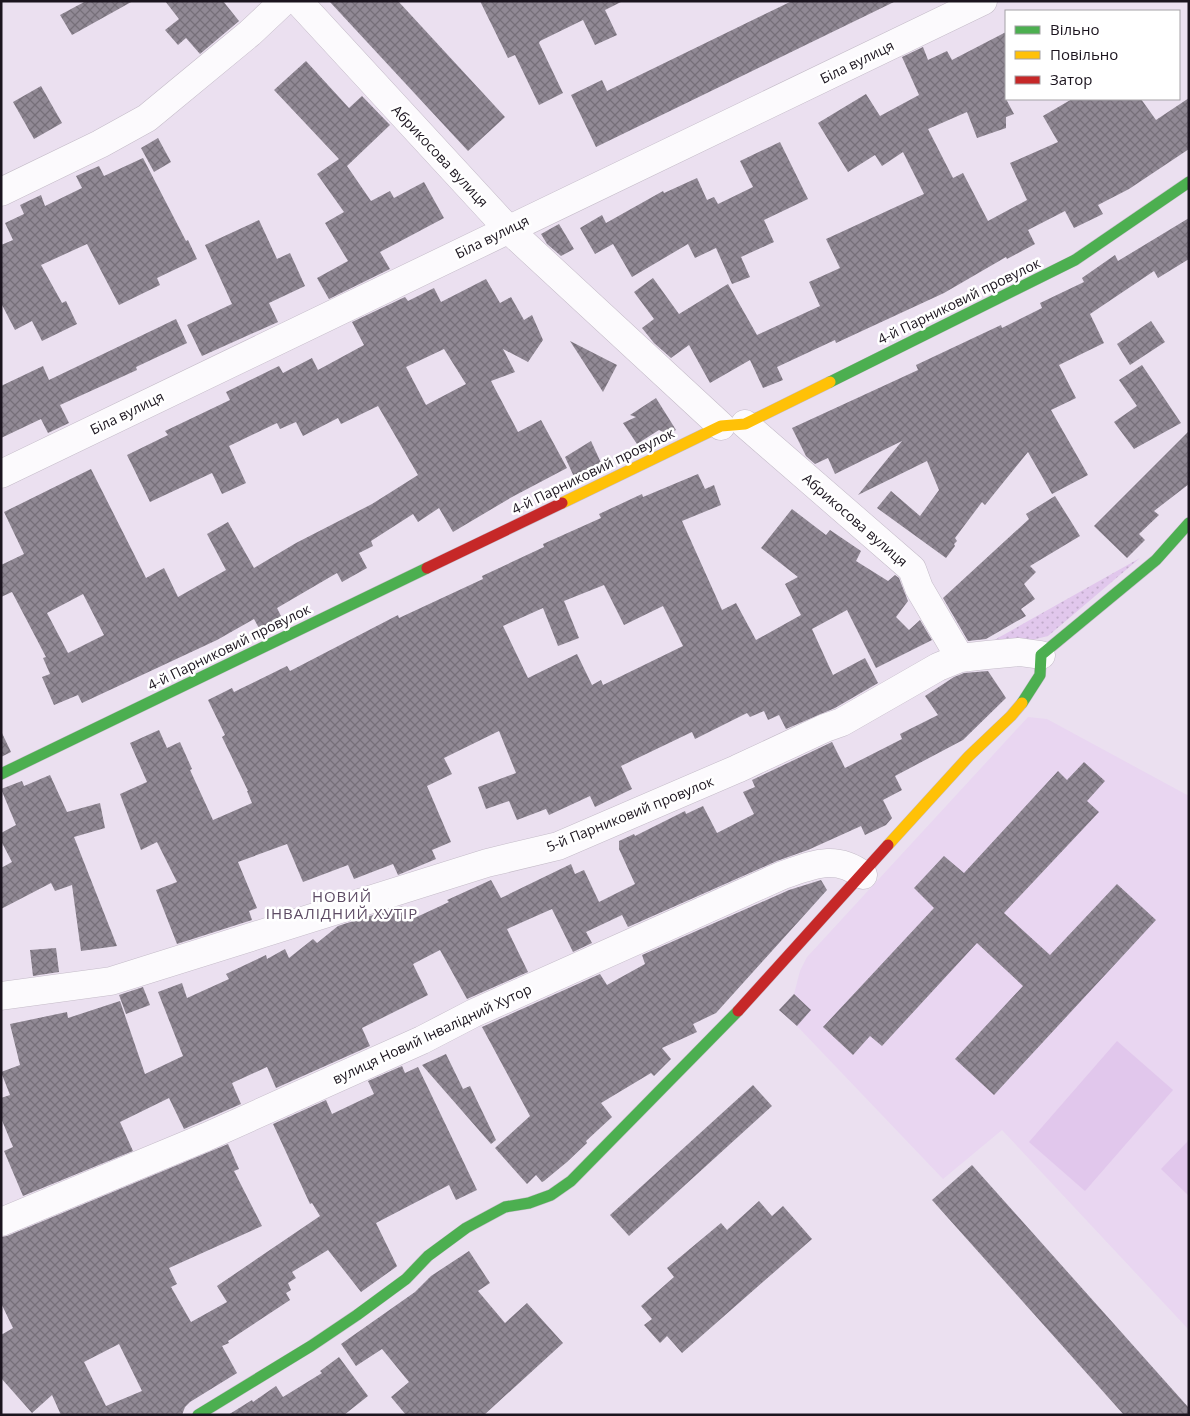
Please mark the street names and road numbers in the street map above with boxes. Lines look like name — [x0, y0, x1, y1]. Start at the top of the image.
street label: Біла вулиця — [817, 35, 897, 88]
street label: Абрикосова вулиця — [388, 100, 493, 211]
street label: Біла вулиця — [452, 210, 532, 263]
street label: 4-й Парниковий провулок — [874, 252, 1044, 348]
street label: Біла вулиця — [87, 386, 167, 439]
street label: 4-й Парниковий провулок — [508, 422, 678, 518]
street label: Абрикосова вулиця — [799, 469, 912, 571]
street label: 4-й Парниковий провулок — [144, 598, 314, 694]
street label: 5-й Парниковий провулок — [543, 771, 717, 856]
street label: вулиця Новий Інвалідний Хутор — [329, 979, 534, 1088]

